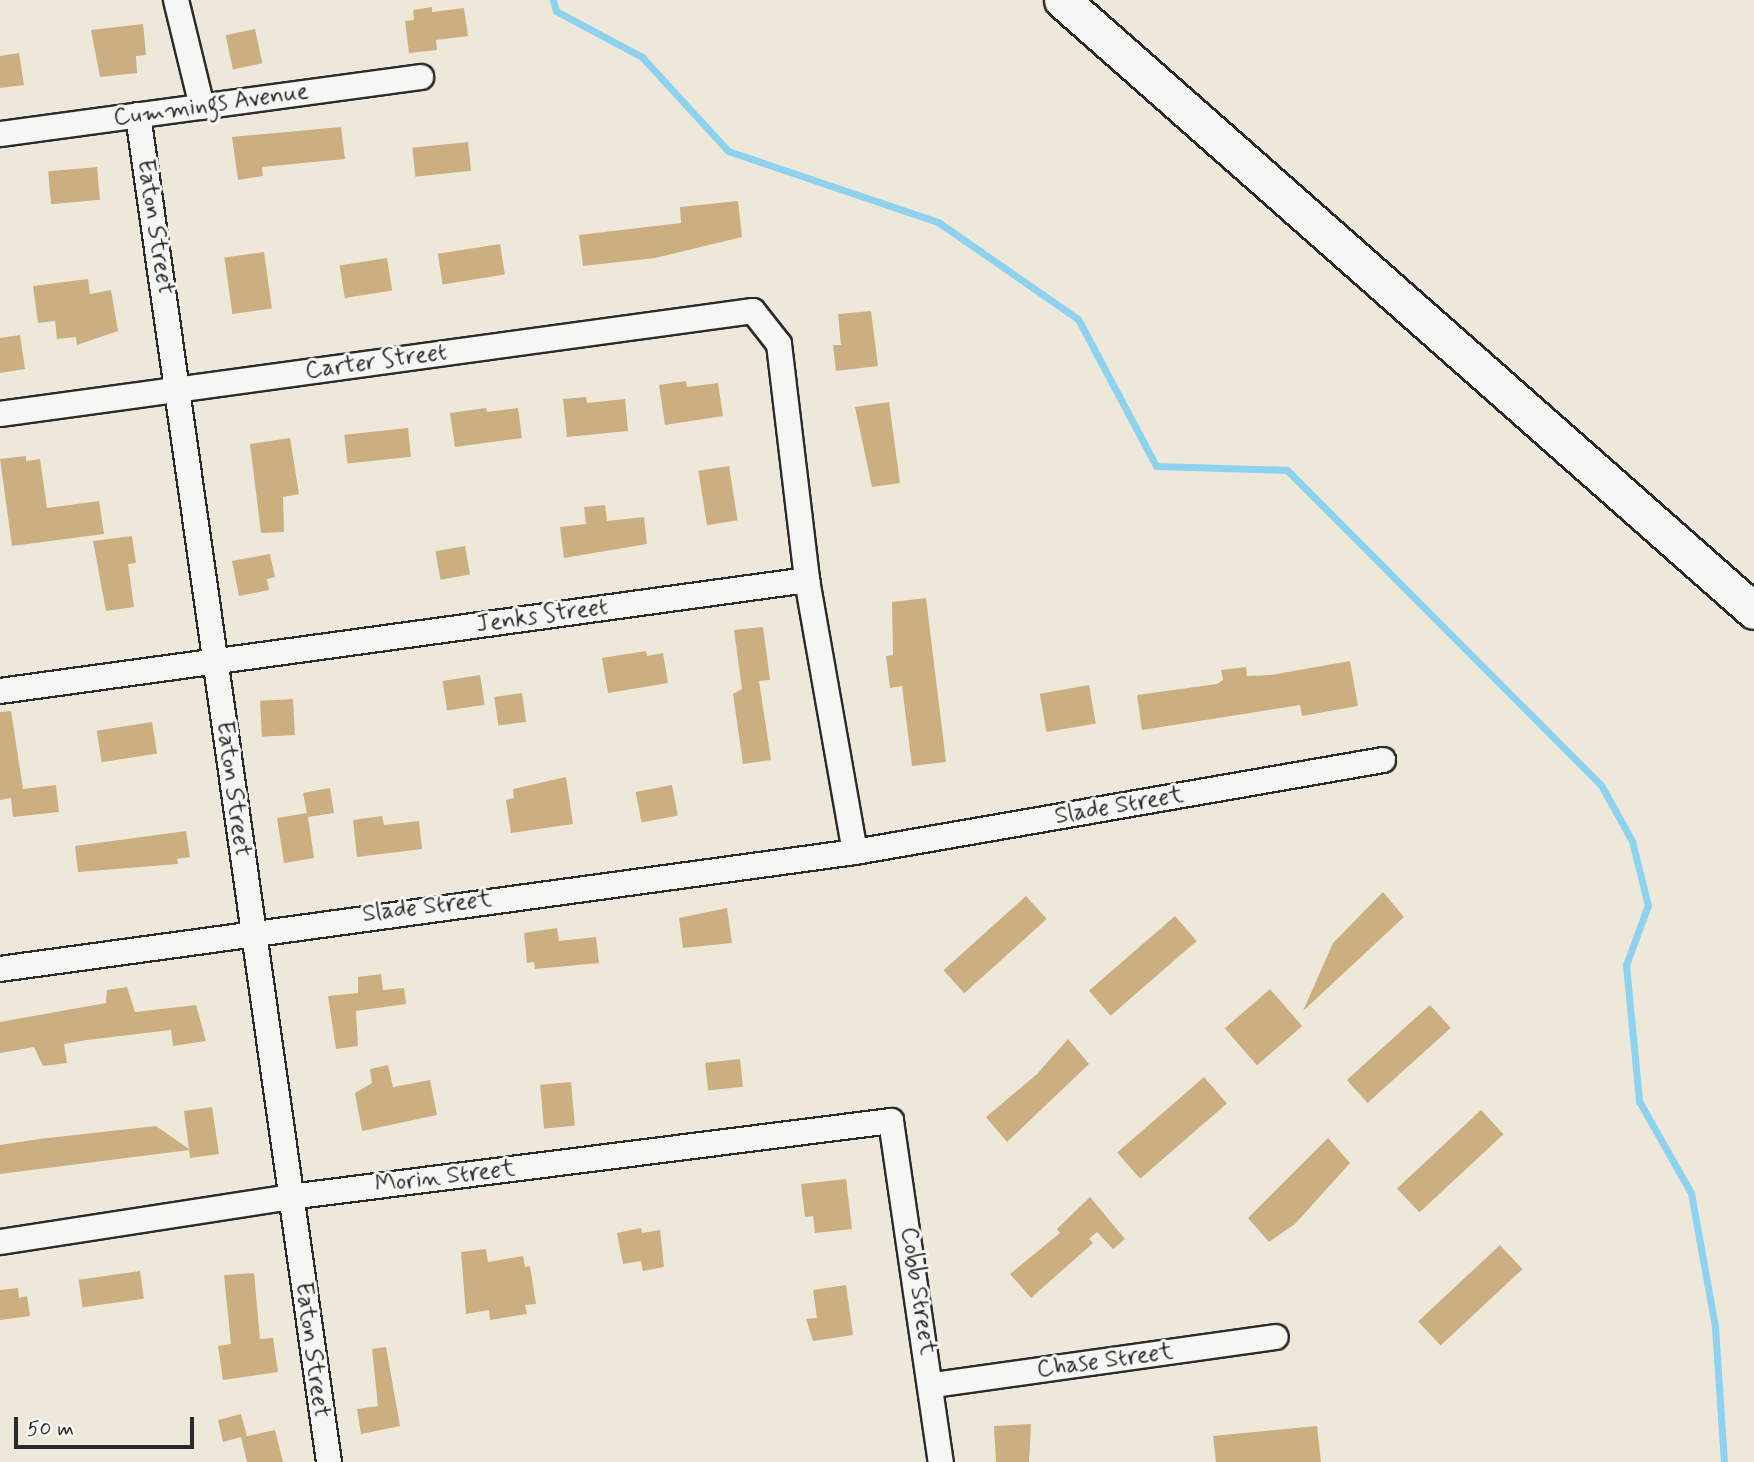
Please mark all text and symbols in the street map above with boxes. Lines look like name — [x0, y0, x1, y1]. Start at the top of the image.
street label: Cummings Avenue — [112, 77, 310, 133]
street label: Eaton Street — [130, 158, 180, 296]
street label: Carter Street — [301, 338, 451, 386]
street label: Jenks Street — [472, 592, 612, 640]
street label: Eaton Street — [209, 720, 257, 858]
street label: Slade Street — [1052, 781, 1186, 831]
street label: Slade Street — [361, 885, 493, 929]
street label: Morin Street — [373, 1154, 517, 1200]
street label: Cobb Street — [894, 1225, 942, 1357]
street label: Eaton Street — [288, 1281, 336, 1419]
street label: Chase Street — [1035, 1337, 1175, 1385]
scale bar — [18, 1402, 198, 1446]
text: 50 m — [27, 1415, 74, 1443]

